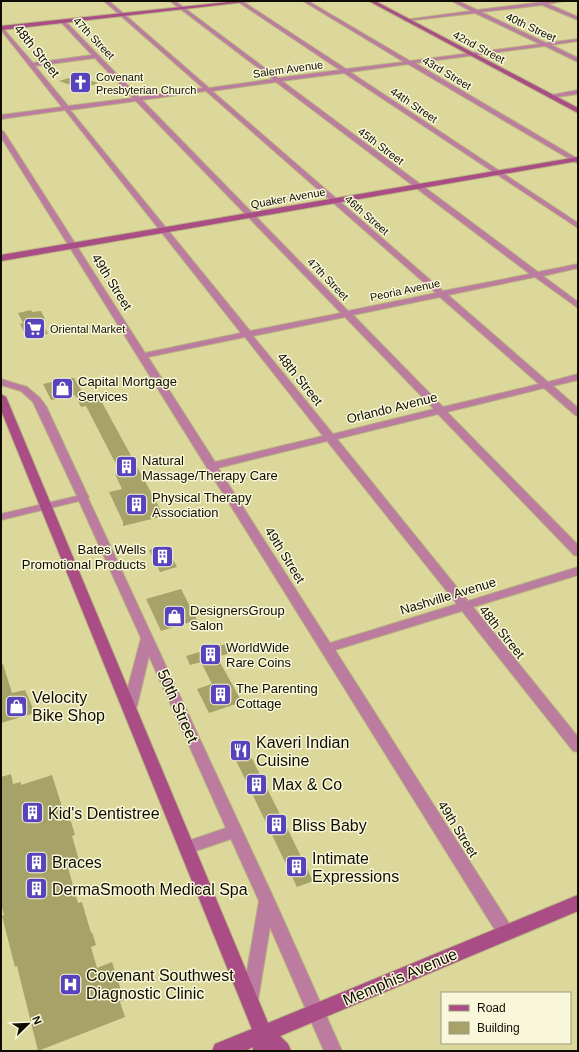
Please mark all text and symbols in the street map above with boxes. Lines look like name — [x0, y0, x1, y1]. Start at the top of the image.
street label: 40th Street — [504, 10, 558, 44]
street label: 47th Street — [71, 14, 117, 62]
street label: 48th Street — [11, 22, 63, 81]
street label: 42nd Street — [451, 28, 507, 66]
street label: 43rd Street — [421, 54, 473, 92]
street label: Salem Avenue — [252, 58, 324, 80]
church icon: Covenant Presbyterian Church — [68, 70, 94, 96]
place label: Covenant Presbyterian Church — [96, 71, 196, 96]
street label: 44th Street — [388, 85, 440, 125]
street label: 45th Street — [356, 125, 406, 167]
street label: Quaker Avenue — [250, 186, 326, 210]
street label: 46th Street — [343, 193, 391, 237]
street label: 49th Street — [89, 251, 135, 313]
street label: 47th Street — [305, 255, 351, 303]
street label: Peoria Avenue — [369, 277, 441, 303]
supermarket icon: Oriental Market — [21, 316, 47, 342]
place label: Oriental Market — [50, 323, 125, 335]
street label: 48th Street — [274, 350, 326, 409]
place label: Capital Mortgage Services — [78, 374, 177, 404]
shop icon: Capital Mortgage Services — [50, 375, 76, 401]
street label: Orlando Avenue — [345, 389, 439, 427]
place label: Natural Massage/Therapy Care — [142, 453, 278, 483]
building icon: Natural Massage/Therapy Care — [114, 454, 140, 480]
place label: Physical Therapy Association — [152, 490, 252, 520]
building icon: Physical Therapy Association — [123, 491, 149, 517]
street label: 49th Street — [262, 524, 308, 586]
place label: Bates Wells Promotional Products — [22, 542, 146, 572]
building icon: Bates Wells Promotional Products — [149, 543, 175, 569]
street label: Nashville Avenue — [398, 574, 498, 618]
place label: DesignersGroup Salon — [190, 603, 285, 633]
street label: 48th Street — [476, 603, 528, 662]
shop icon: DesignersGroup Salon — [162, 604, 188, 630]
place label: WorldWide Rare Coins — [226, 640, 292, 670]
building icon: WorldWide Rare Coins — [197, 641, 223, 667]
street label: 50th Street — [154, 667, 202, 746]
place label: The Parenting Cottage — [236, 681, 318, 711]
building icon: The Parenting Cottage — [207, 682, 233, 708]
place label: Velocity Bike Shop — [32, 689, 105, 724]
shop icon: Velocity Bike Shop — [4, 693, 30, 719]
place label: Kaveri Indian Cuisine — [256, 734, 349, 769]
restaurant icon: Kaveri Indian Cuisine — [227, 738, 253, 764]
building icon: Max & Co — [243, 771, 269, 797]
place label: Max & Co — [272, 776, 342, 793]
street label: 49th Street — [435, 798, 481, 860]
building icon: Kid's Dentistree — [20, 800, 46, 826]
place label: Kid's Dentistree — [48, 805, 160, 822]
building icon: Bliss Baby — [263, 812, 289, 838]
place label: Bliss Baby — [292, 817, 367, 834]
building icon: Braces — [24, 849, 50, 875]
place label: Intimate Expressions — [312, 850, 399, 885]
place label: Braces — [52, 854, 102, 871]
building icon: Intimate Expressions — [284, 854, 310, 880]
building icon: DermaSmooth Medical Spa — [24, 876, 50, 902]
place label: DermaSmooth Medical Spa — [52, 881, 248, 898]
street label: Memphis Avenue — [340, 945, 460, 1009]
place label: Covenant Southwest Diagnostic Clinic — [86, 967, 234, 1002]
hospital icon: Covenant Southwest Diagnostic Clinic — [57, 971, 83, 997]
legend — [441, 992, 571, 1044]
text: Road — [477, 1001, 506, 1015]
north arrow — [8, 1004, 48, 1044]
text: N — [30, 1014, 44, 1026]
text: Building — [477, 1021, 520, 1035]

